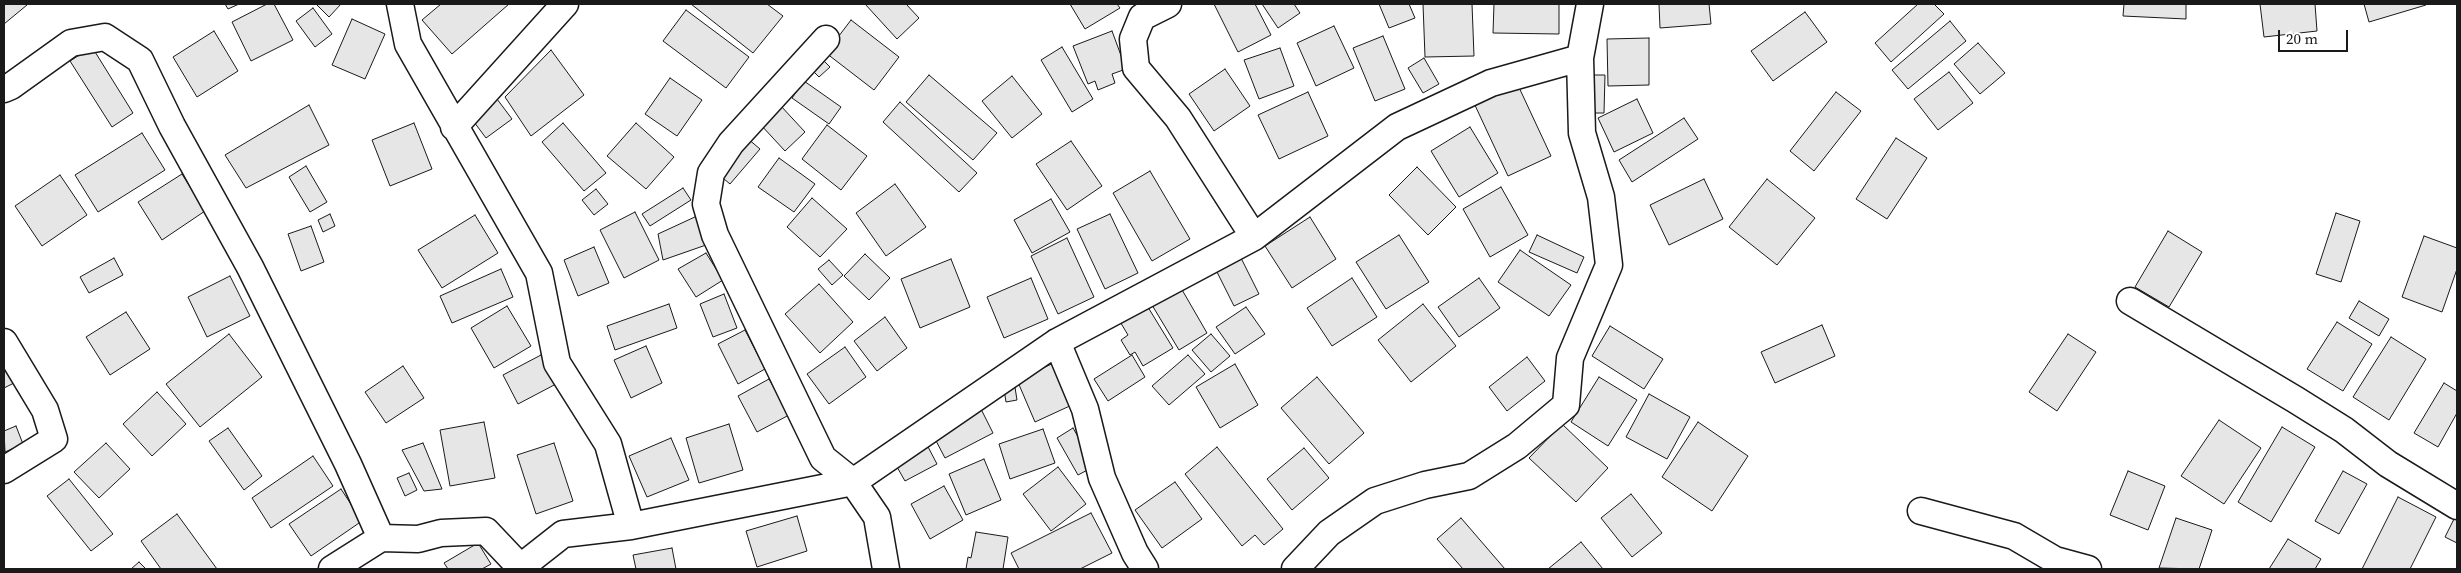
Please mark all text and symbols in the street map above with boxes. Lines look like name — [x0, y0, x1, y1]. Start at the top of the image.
scale bar — [2281, 20, 2351, 52]
text: 20 m — [2286, 28, 2318, 49]

